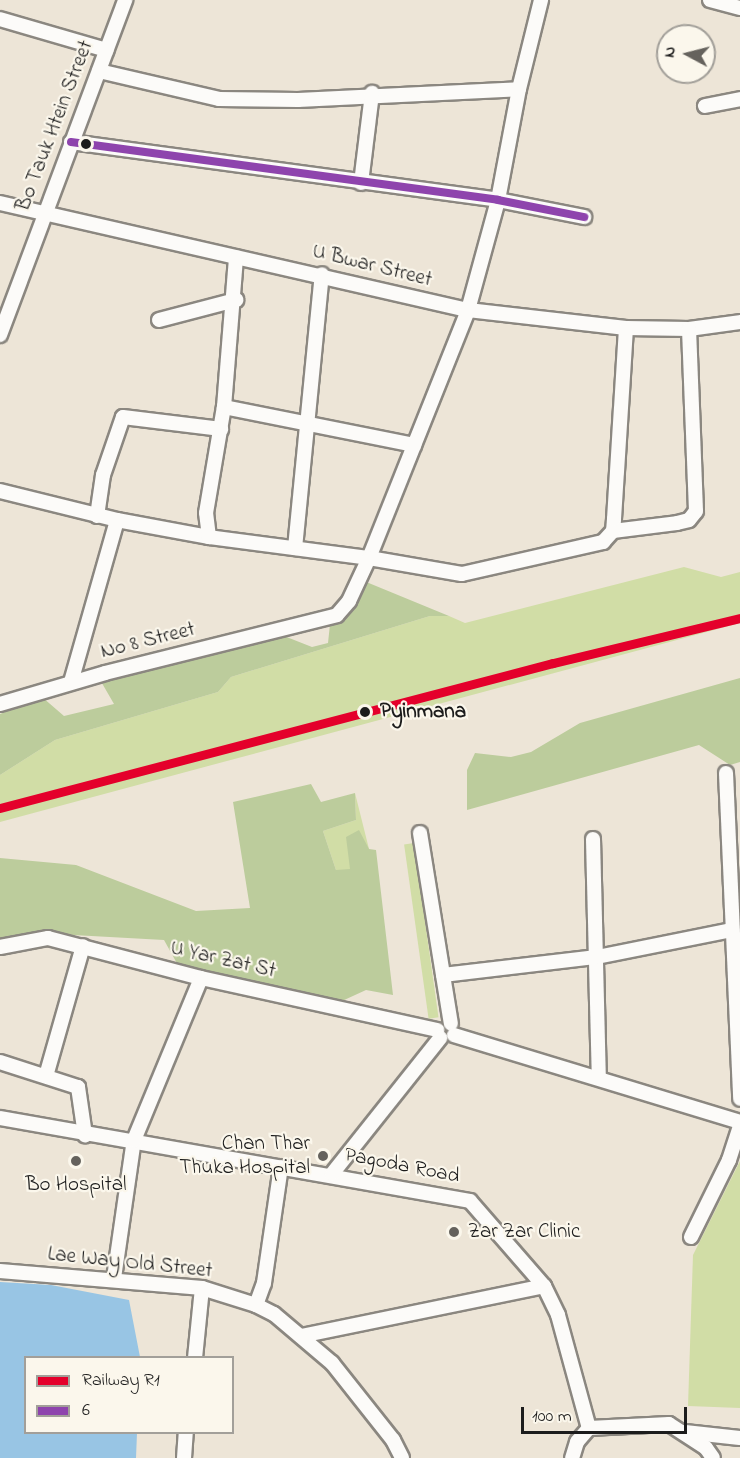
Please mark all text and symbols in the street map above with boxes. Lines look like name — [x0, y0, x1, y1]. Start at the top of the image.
north arrow — [656, 24, 716, 84]
street label: Bo Tauk Htein Street — [11, 37, 99, 215]
text: N — [658, 45, 683, 59]
unlabelled marker — [80, 138, 92, 150]
street label: U Bwar Street — [310, 239, 434, 293]
street label: No 8 Street — [98, 617, 198, 665]
place label: Pyinmana — [380, 699, 466, 725]
marker: Pyinmana — [355, 702, 375, 722]
street label: U Yar Zat St — [168, 936, 278, 984]
place label: Chan Thar Thuka Hospital — [179, 1131, 310, 1181]
street label: Pagoda Road — [342, 1143, 462, 1189]
marker: Chan Thar Thuka Hospital — [314, 1147, 332, 1165]
marker: Bo Hospital — [67, 1152, 85, 1170]
place label: Bo Hospital — [25, 1172, 127, 1198]
place label: Zar Zar Clinic — [468, 1219, 580, 1245]
marker: Zar Zar Clinic — [445, 1223, 463, 1241]
street label: Lae Way Old Street — [46, 1242, 214, 1284]
legend — [24, 1356, 234, 1434]
text: Railway R1 — [82, 1368, 160, 1394]
scale bar — [524, 1395, 690, 1433]
text: 6 — [82, 1398, 90, 1424]
text: 100 m — [532, 1404, 572, 1430]

